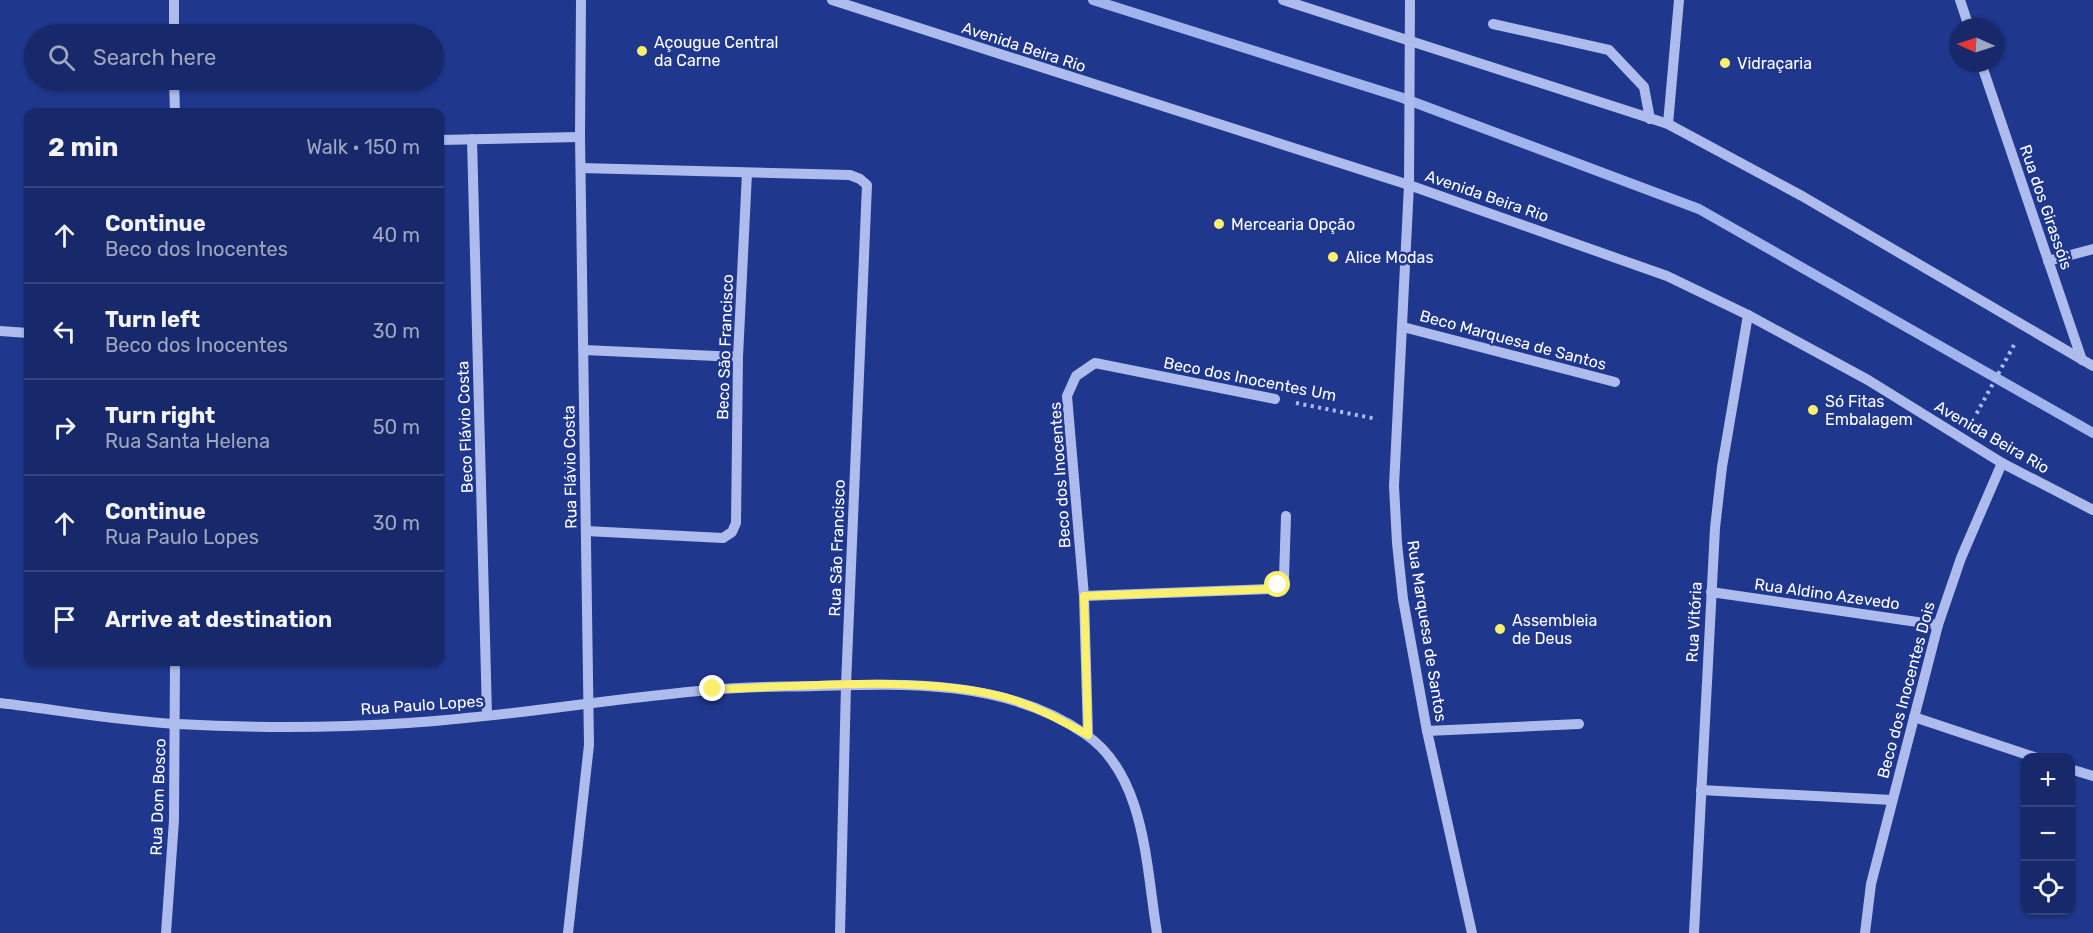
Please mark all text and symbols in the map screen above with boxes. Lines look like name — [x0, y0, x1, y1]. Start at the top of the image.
street label: Avenida Beira Rio — [960, 18, 1088, 76]
north arrow — [1949, 18, 2003, 72]
search box — [24, 24, 444, 90]
place label: Açougue Central da Carne — [654, 33, 778, 70]
icon: search — [45, 41, 78, 74]
text: Search here — [93, 44, 216, 71]
marker: Açougue Central da Carne — [635, 44, 649, 58]
place label: Vidraçaria — [1737, 54, 1812, 73]
marker: Vidraçaria — [1718, 56, 1732, 70]
text: 2 min — [48, 132, 118, 163]
text: Walk · 150 m — [306, 135, 420, 159]
street label: Rua dos Girassóis — [2016, 142, 2076, 272]
street label: Avenida Beira Rio — [1423, 166, 1551, 226]
text: Continue — [105, 210, 206, 237]
place label: Mercearia Opção — [1231, 215, 1355, 234]
marker: Mercearia Opção — [1212, 217, 1226, 231]
icon: ahead — [48, 219, 81, 252]
text: 40 m — [372, 223, 420, 247]
text: Beco dos Inocentes — [105, 237, 288, 261]
place label: Alice Modas — [1345, 248, 1434, 267]
marker: Alice Modas — [1326, 250, 1340, 264]
street label: Beco São Francisco — [713, 274, 737, 420]
text: Turn left — [105, 306, 200, 333]
street label: Beco Marquesa de Santos — [1418, 306, 1608, 374]
icon: left — [48, 315, 81, 348]
text: 30 m — [373, 319, 420, 343]
text: Beco dos Inocentes — [105, 333, 288, 357]
street label: Beco dos Inocentes Um — [1162, 353, 1338, 405]
street label: Beco Flávio Costa — [453, 361, 477, 493]
place label: Só Fitas Embalagem — [1825, 392, 1913, 429]
street label: Avenida Beira Rio — [1931, 396, 2053, 478]
street label: Beco dos Inocentes — [1045, 401, 1075, 549]
text: Turn right — [105, 402, 215, 429]
marker: Só Fitas Embalagem — [1806, 403, 1820, 417]
street label: Rua Flávio Costa — [559, 405, 581, 529]
icon: right — [48, 411, 81, 444]
text: 50 m — [373, 415, 420, 439]
text: Rua Santa Helena — [105, 429, 270, 453]
street label: Rua São Francisco — [825, 479, 849, 617]
text: Continue — [105, 498, 206, 525]
icon: ahead — [48, 507, 81, 540]
text: 30 m — [373, 511, 420, 535]
text: Rua Paulo Lopes — [105, 525, 259, 549]
street label: Rua Marquesa de Santos — [1403, 539, 1451, 723]
route start — [1264, 571, 1290, 597]
street label: Rua Aldino Azevedo — [1753, 574, 1901, 614]
street label: Rua Vitória — [1682, 581, 1706, 663]
street label: Beco dos Inocentes Dois — [1873, 599, 1939, 781]
icon: arrive — [48, 603, 81, 636]
text: Arrive at destination — [105, 606, 332, 633]
place label: Assembleia de Deus — [1512, 611, 1597, 648]
marker: Assembleia de Deus — [1493, 622, 1507, 636]
route end — [699, 675, 725, 701]
street label: Rua Paulo Lopes — [360, 691, 484, 719]
street label: Rua Dom Bosco — [146, 738, 170, 856]
map controls — [2021, 753, 2075, 915]
button: + — [2021, 753, 2075, 807]
button: − — [2021, 807, 2075, 861]
button: locate — [2021, 861, 2075, 915]

